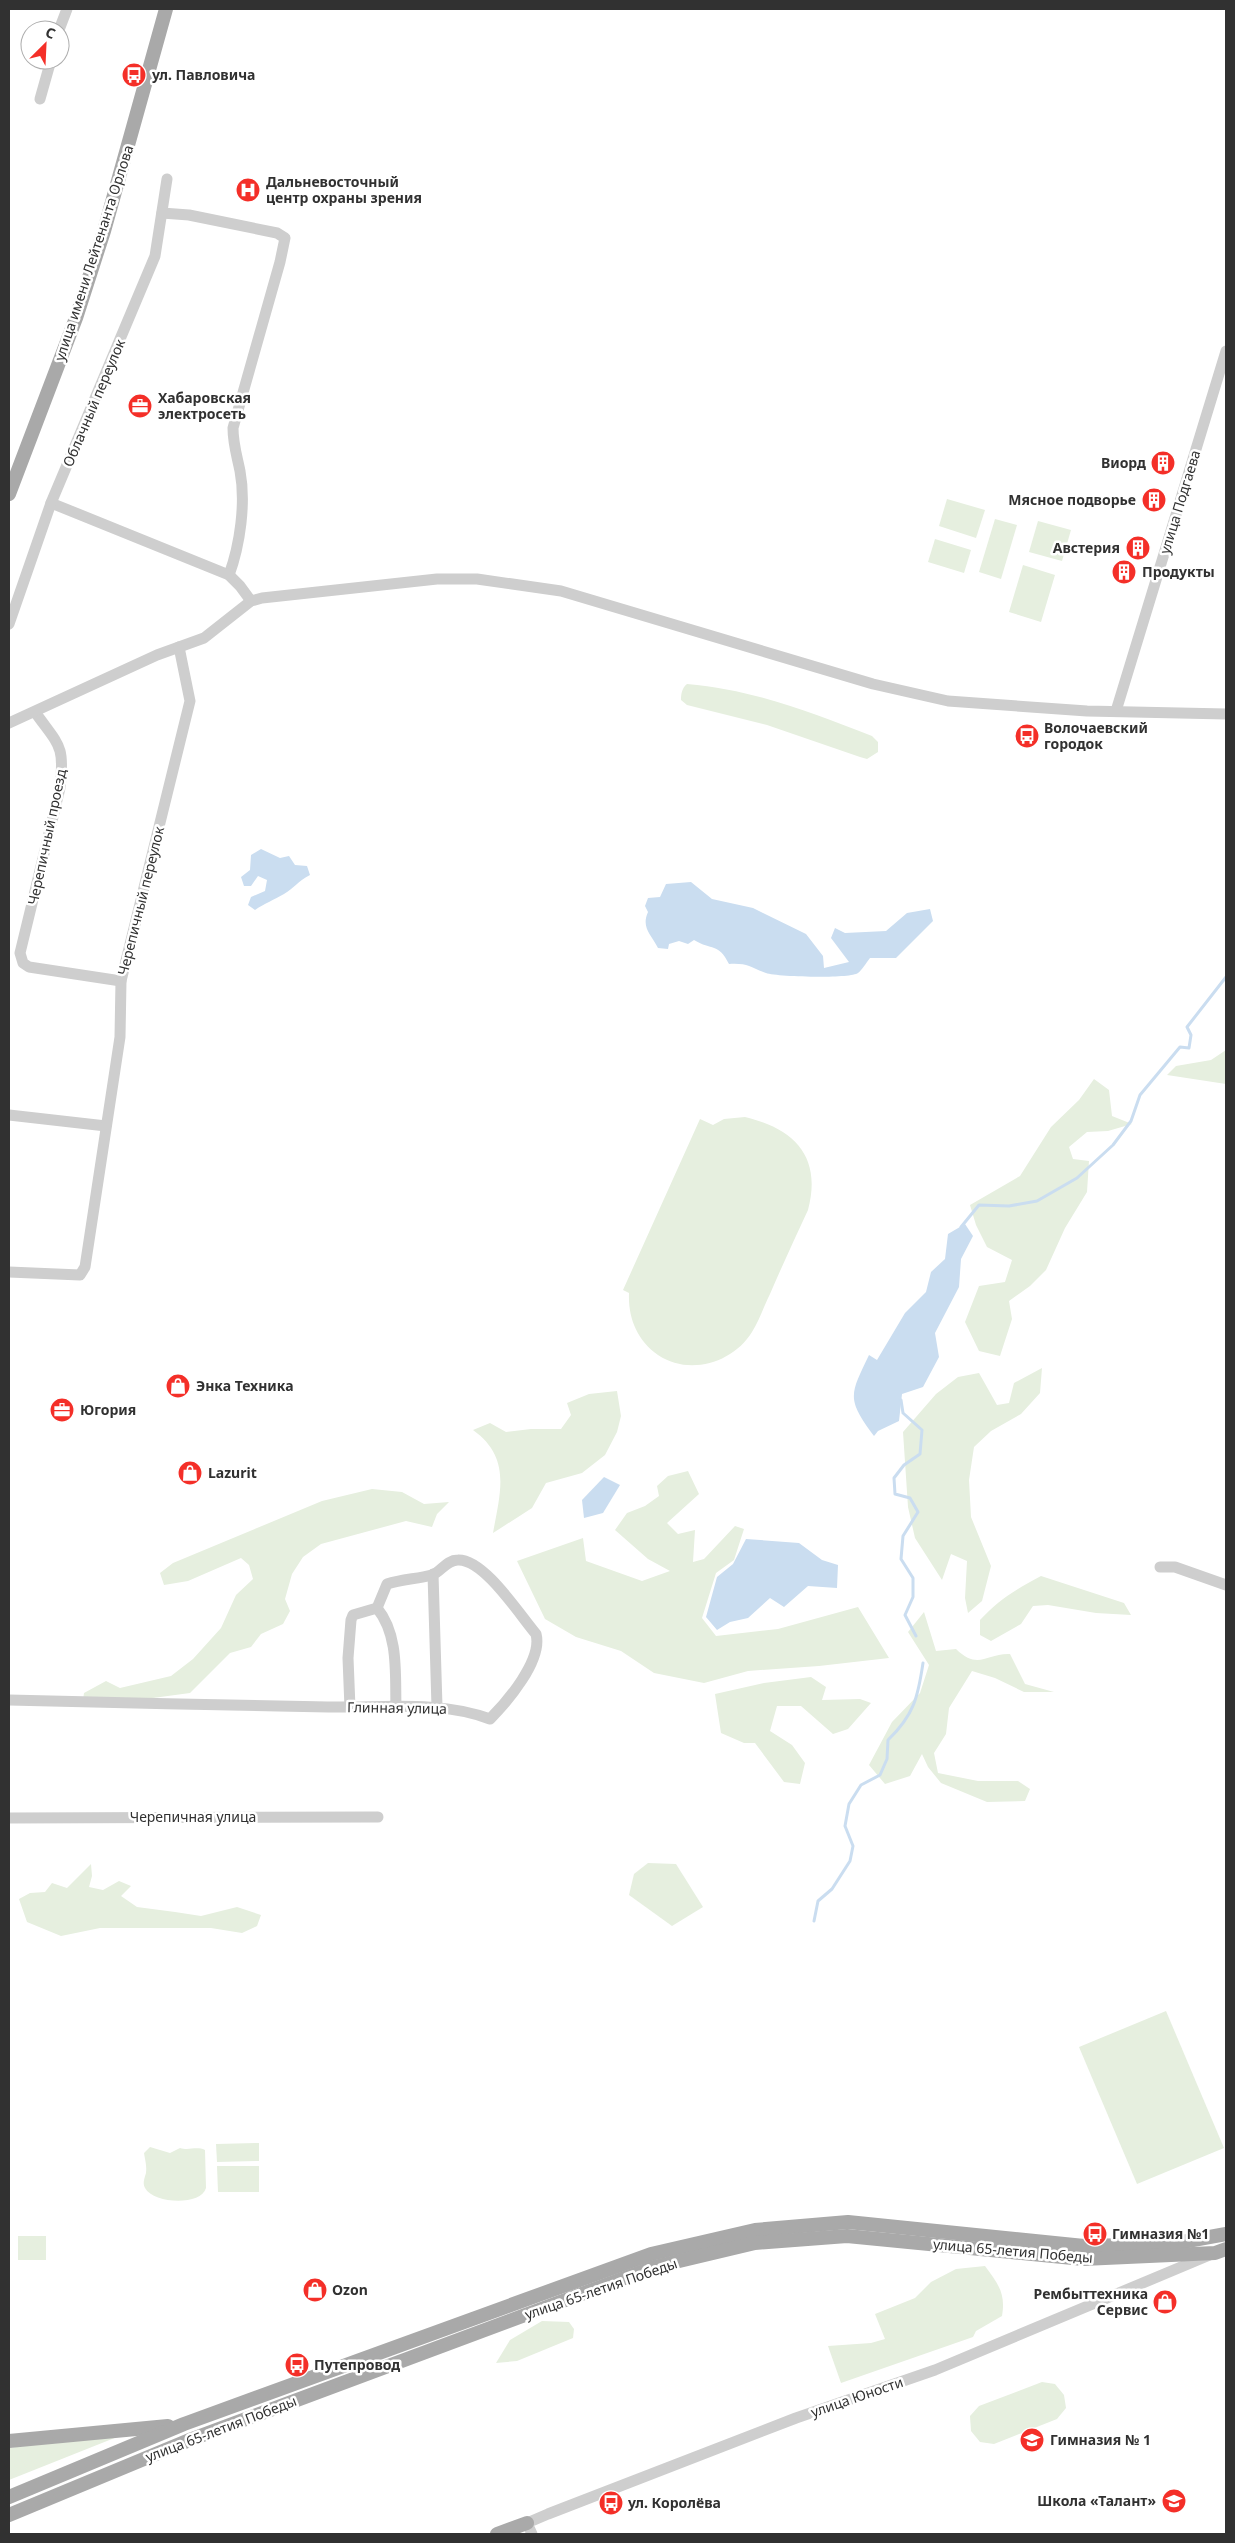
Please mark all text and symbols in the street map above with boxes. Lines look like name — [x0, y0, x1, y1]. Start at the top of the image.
north arrow — [20, 20, 70, 70]
text: С — [43, 22, 58, 43]
bus stop icon: ул. Павловича — [121, 62, 147, 88]
place label: ул. Павловича — [151, 65, 255, 84]
street label: улица имени Лейтенанта Орлова — [50, 142, 137, 363]
place label: Дальневосточный центр охраны зрения — [266, 172, 422, 207]
hospital icon: Дальневосточный центр охраны зрения — [235, 177, 261, 203]
street label: Облачный переулок — [58, 335, 129, 470]
place label: Хабаровская электросеть — [158, 388, 251, 423]
office icon: Хабаровская электросеть — [127, 393, 153, 419]
street label: улица Подгаева — [1155, 448, 1204, 556]
building icon: Виорд — [1150, 450, 1176, 476]
place label: Виорд — [1101, 453, 1146, 472]
building icon: Мясное подворье — [1141, 487, 1167, 513]
place label: Мясное подворье — [1008, 490, 1136, 509]
building icon: Австерия — [1125, 535, 1151, 561]
place label: Австерия — [1053, 538, 1120, 557]
building icon: Продукты — [1111, 559, 1137, 585]
place label: Продукты — [1142, 562, 1215, 581]
place label: Волочаевский городок — [1044, 718, 1148, 753]
bus stop icon: Волочаевский городок — [1014, 723, 1040, 749]
street label: Черепичный проезд — [23, 767, 70, 907]
street label: Черепичный переулок — [113, 824, 168, 977]
shop icon: Энка Техника — [165, 1373, 191, 1399]
place label: Энка Техника — [196, 1376, 294, 1395]
office icon: Югория — [49, 1397, 75, 1423]
place label: Югория — [80, 1400, 136, 1419]
shop icon: Lazurit — [177, 1460, 203, 1486]
place label: Lazurit — [208, 1463, 257, 1482]
street label: Глинная улица — [347, 1697, 447, 1718]
street label: Черепичная улица — [130, 1807, 256, 1826]
bus stop icon: Гимназия №1 — [1082, 2221, 1108, 2247]
place label: Гимназия №1 — [1112, 2224, 1209, 2243]
street label: улица 65-летия Победы — [932, 2234, 1094, 2267]
street label: улица 65-летия Победы — [522, 2253, 680, 2324]
shop icon: Ozon — [302, 2277, 328, 2303]
place label: Ozon — [332, 2280, 368, 2299]
place label: Рембыттехника Сервис — [1034, 2284, 1148, 2319]
shop icon: Рембыттехника Сервис — [1152, 2289, 1178, 2315]
bus stop icon: Путепровод — [284, 2352, 310, 2378]
place label: Путепровод — [314, 2355, 400, 2374]
street label: улица Юности — [808, 2372, 905, 2421]
street label: улица 65-летия Победы — [143, 2391, 299, 2466]
school or university icon: Гимназия № 1 — [1019, 2427, 1045, 2453]
place label: Гимназия № 1 — [1050, 2430, 1151, 2449]
school or university icon: Школа «Талант» — [1161, 2488, 1187, 2514]
bus stop icon: ул. Королёва — [598, 2490, 624, 2516]
place label: Школа «Талант» — [1037, 2491, 1156, 2510]
place label: ул. Королёва — [627, 2493, 721, 2512]

